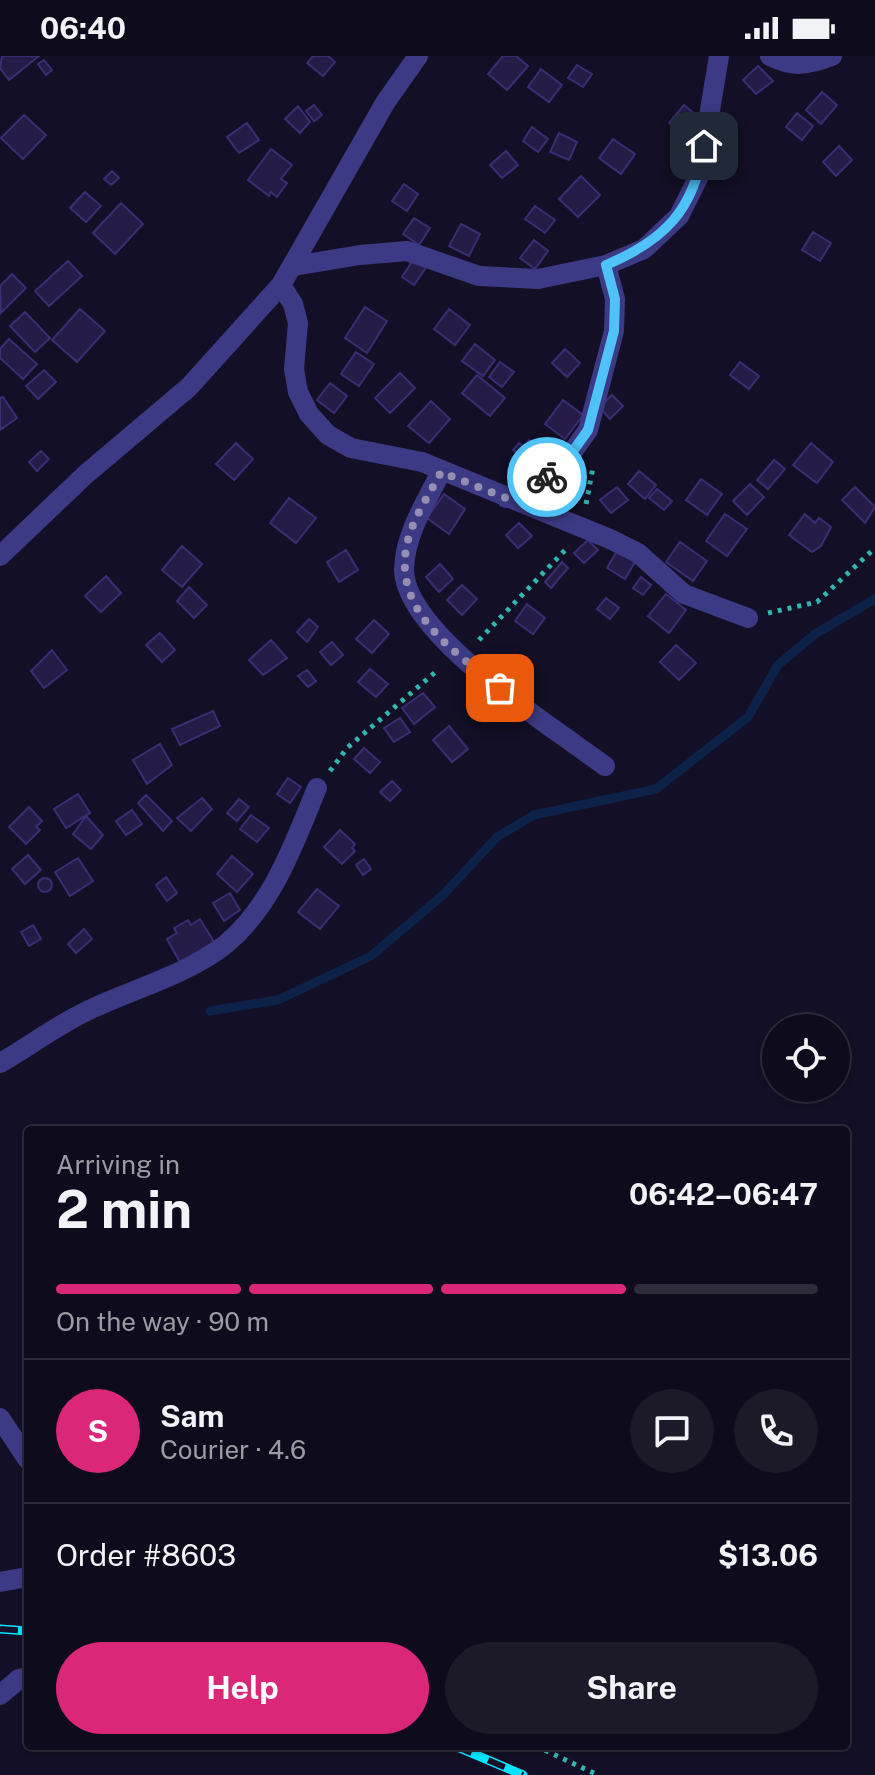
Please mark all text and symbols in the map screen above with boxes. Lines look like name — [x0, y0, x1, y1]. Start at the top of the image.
text: 06:40 — [40, 10, 126, 46]
pin — [670, 112, 738, 180]
icon: home — [682, 124, 726, 168]
courier — [507, 437, 587, 517]
icon: bike — [525, 455, 569, 499]
pin — [466, 654, 534, 722]
icon: bag — [478, 666, 522, 710]
map controls — [762, 1014, 850, 1102]
button: locate — [762, 1014, 850, 1102]
text: Arriving in — [56, 1149, 180, 1180]
text: 06:42–06:47 — [629, 1176, 818, 1212]
text: 2 min — [56, 1179, 192, 1240]
text: On the way · 90 m — [56, 1306, 269, 1337]
button: chat — [630, 1389, 714, 1473]
button: phone — [734, 1389, 818, 1473]
text: Sam — [160, 1398, 224, 1434]
text: S — [88, 1413, 108, 1449]
text: Courier · 4.6 — [160, 1434, 306, 1465]
text: Order #8603 — [56, 1537, 236, 1573]
text: $13.06 — [718, 1537, 818, 1573]
button: Help — [56, 1642, 429, 1734]
button: Share — [445, 1642, 818, 1734]

